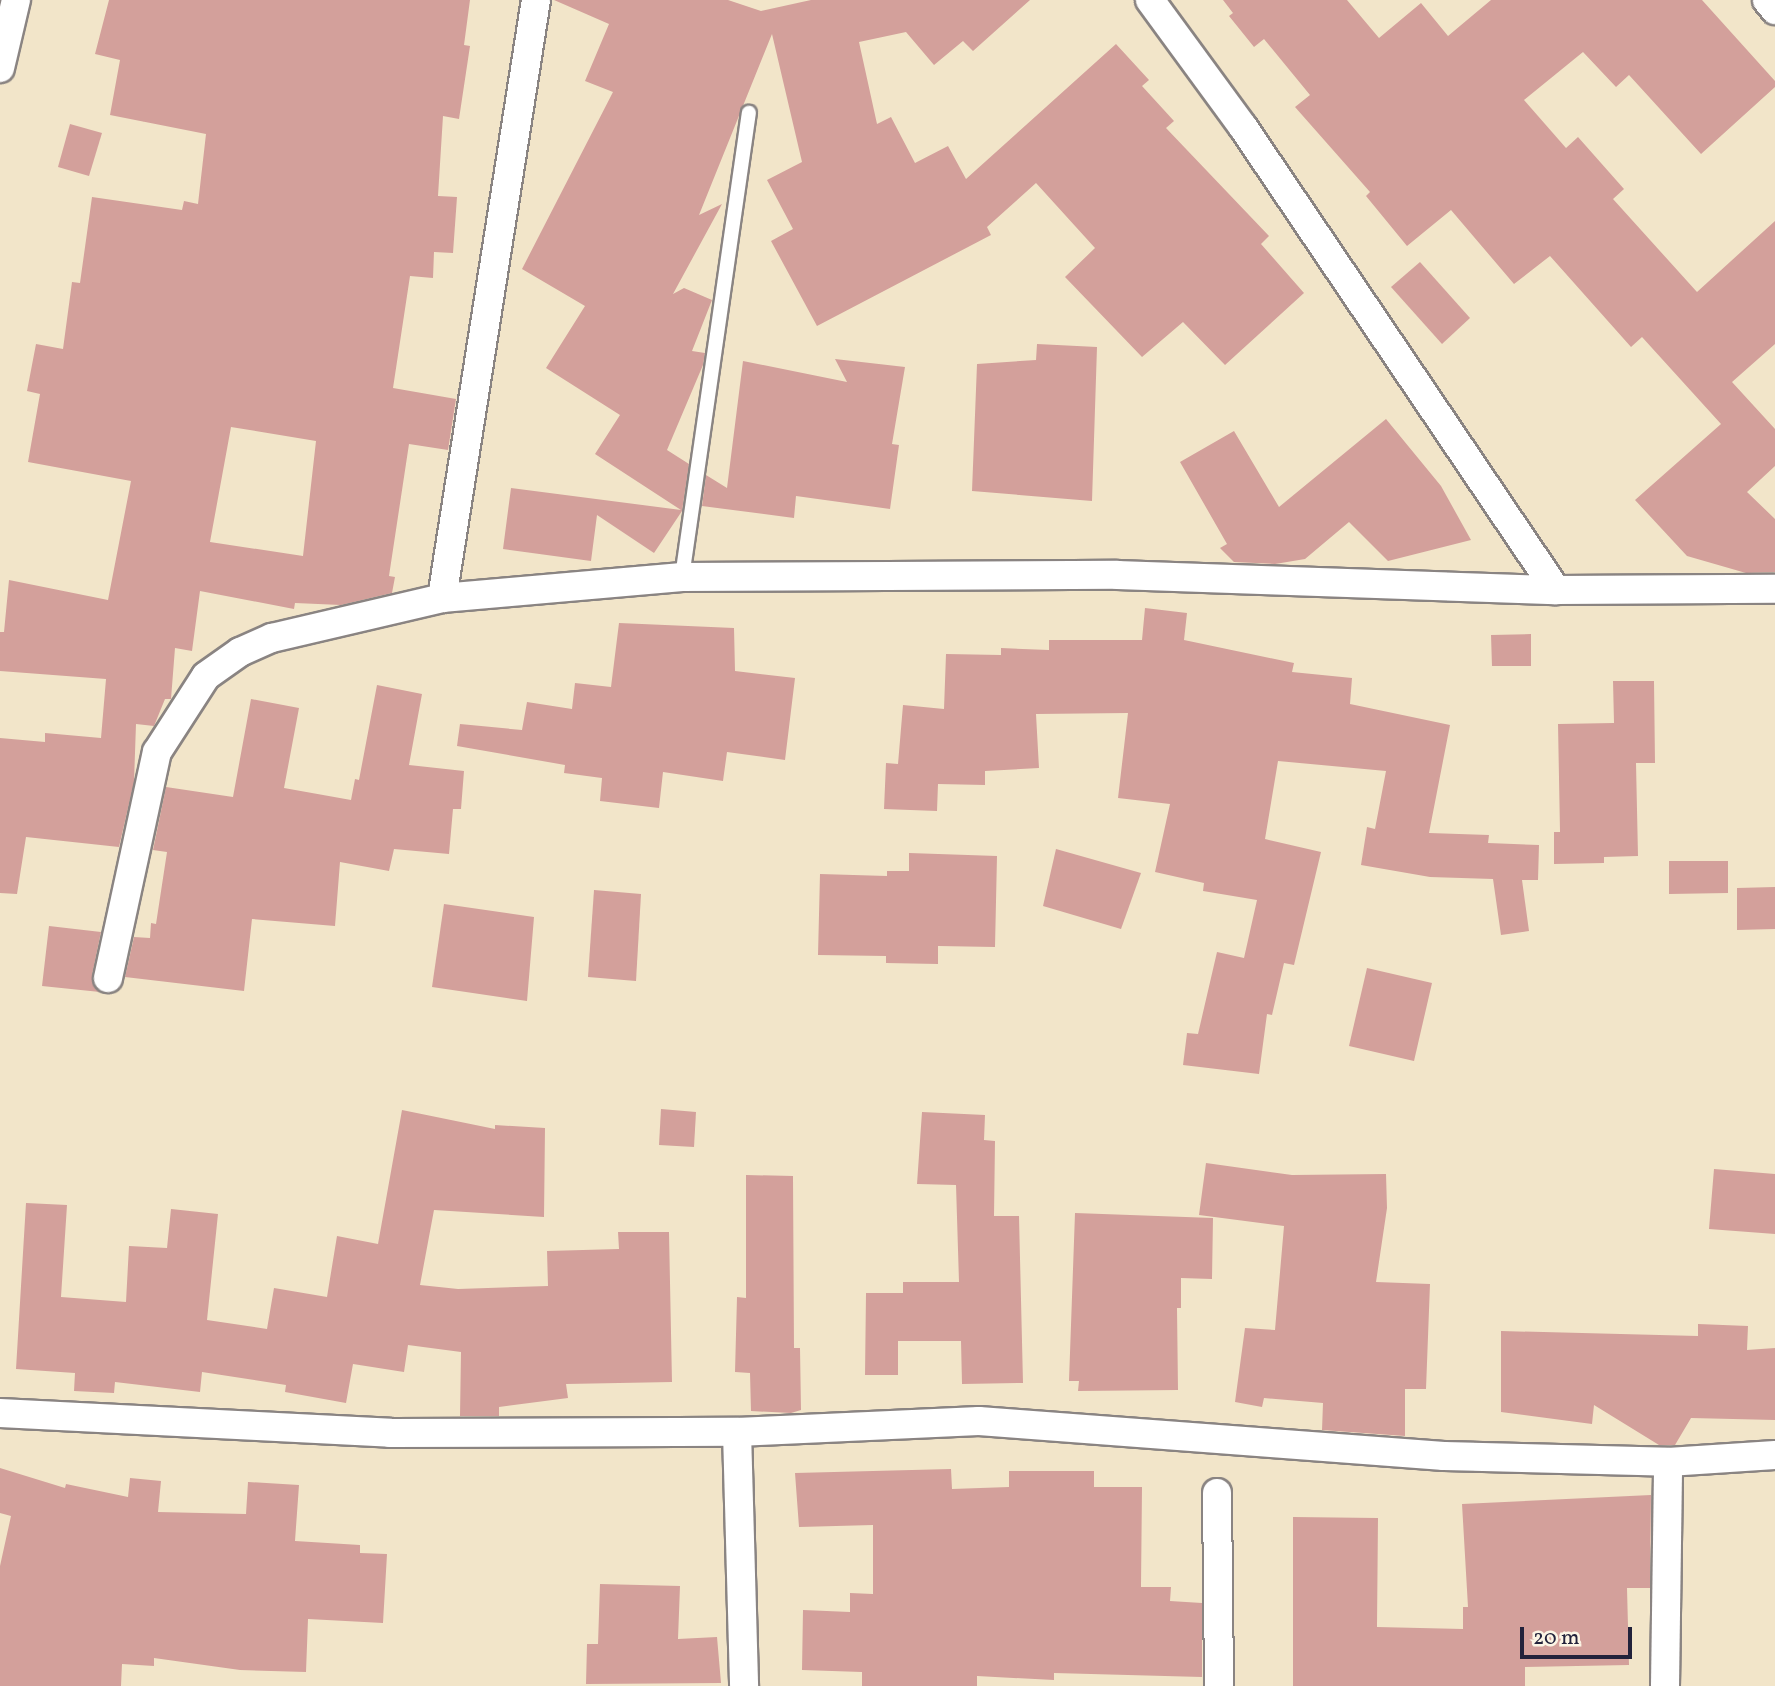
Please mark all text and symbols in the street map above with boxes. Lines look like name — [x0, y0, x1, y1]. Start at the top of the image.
scale bar — [1523, 1612, 1635, 1656]
text: 20 m — [1533, 1624, 1579, 1653]

